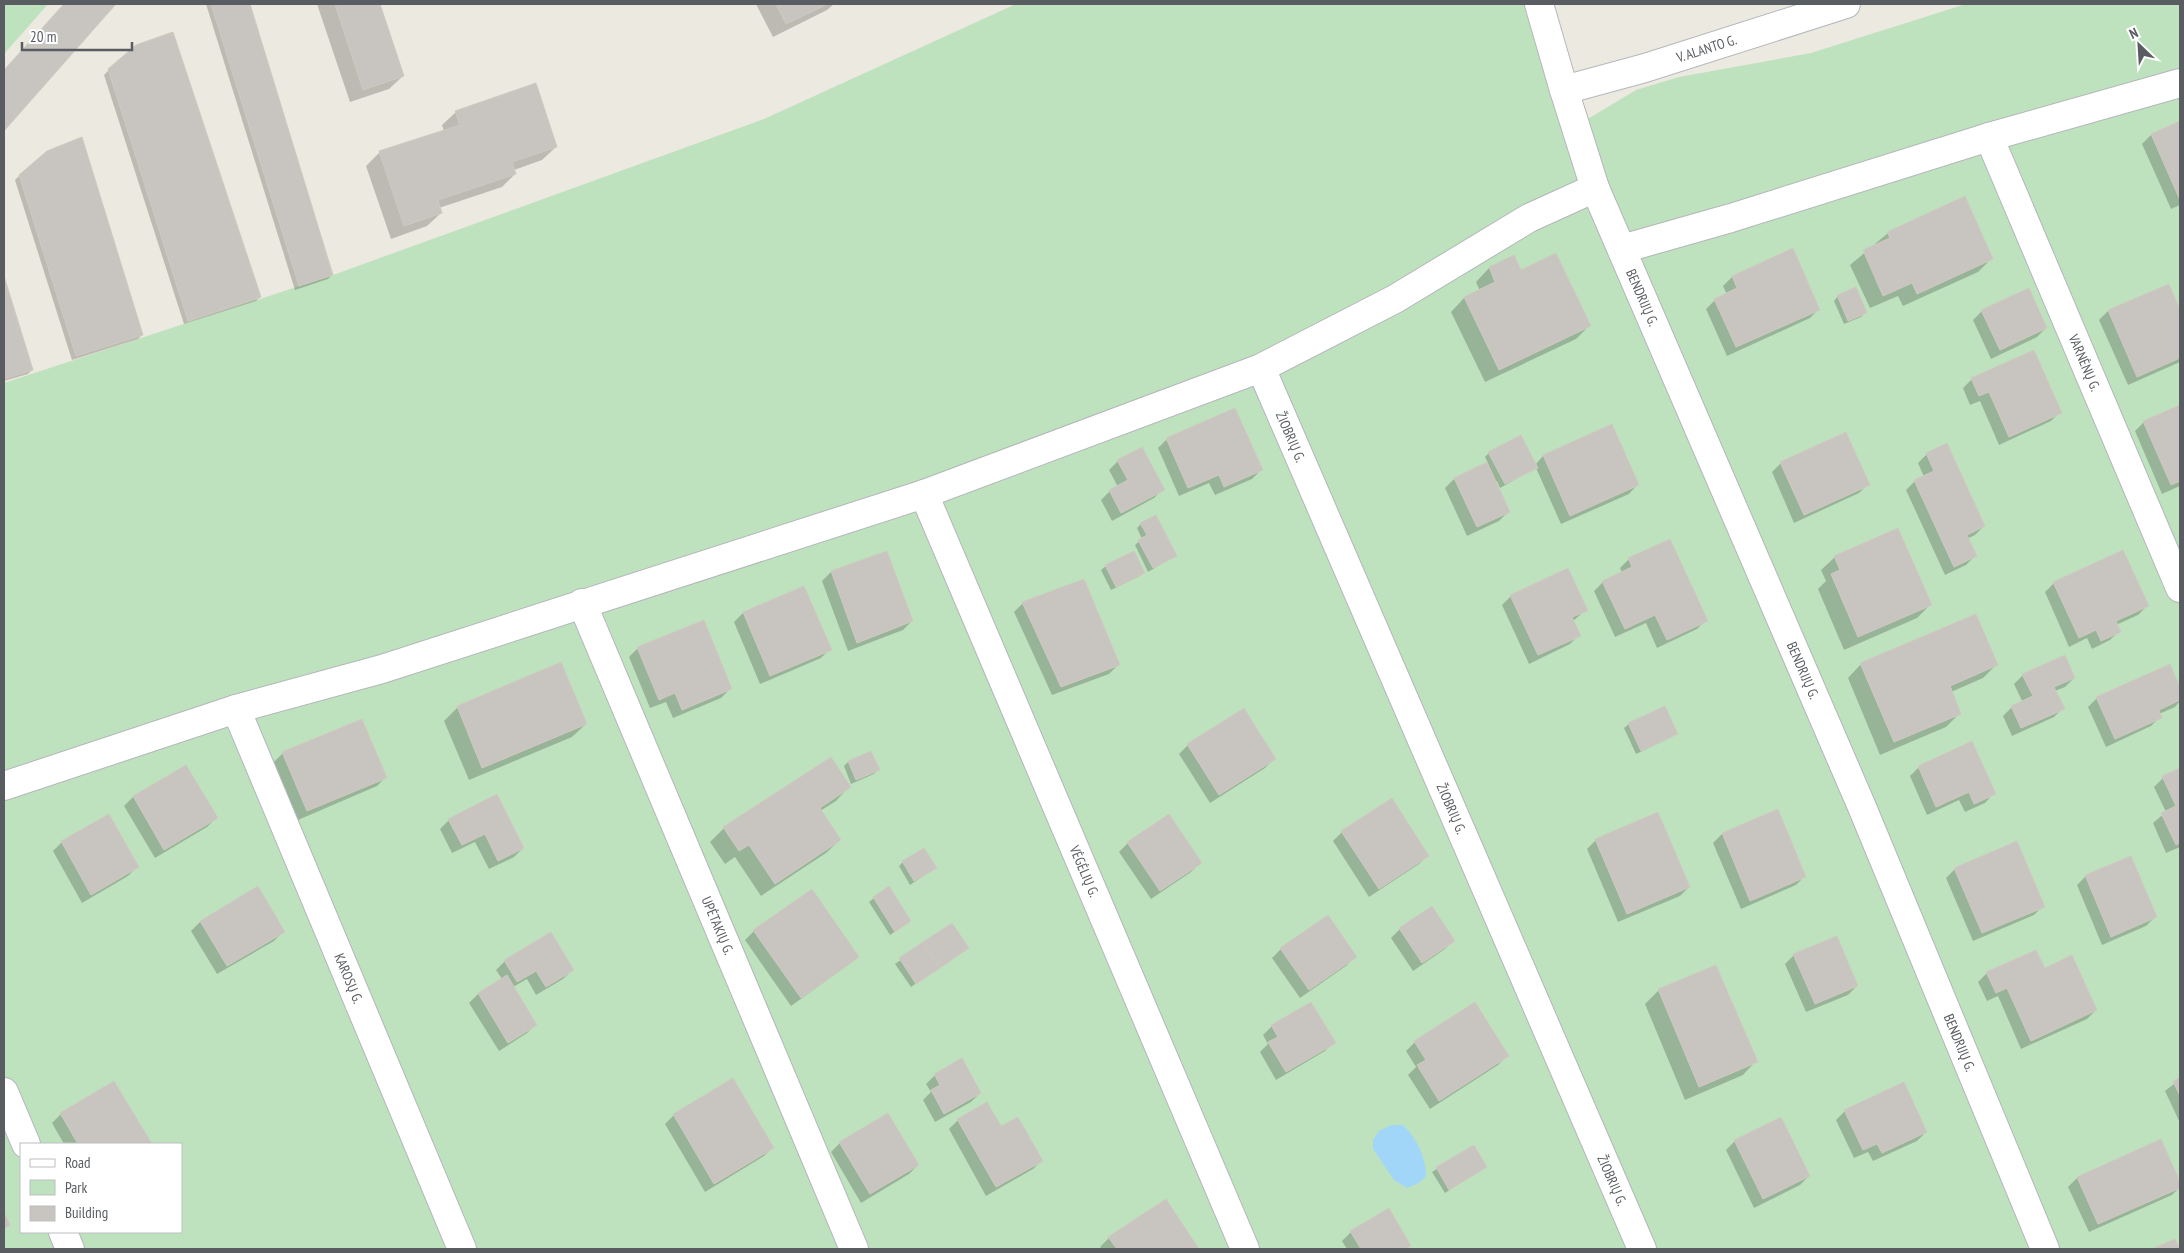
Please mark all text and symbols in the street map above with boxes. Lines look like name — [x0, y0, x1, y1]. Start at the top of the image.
scale bar — [22, 20, 132, 52]
north arrow — [2114, 20, 2164, 70]
text: N — [2126, 23, 2141, 43]
text: 20 m — [30, 27, 56, 46]
street label: V. ALANTO G. — [1673, 30, 1739, 67]
street label: BENDRIJŲ G. — [1622, 266, 1662, 329]
street label: VARNĖNŲ G. — [2064, 331, 2105, 394]
street label: ŽIOBRIŲ G. — [1272, 409, 1310, 465]
street label: BENDRIJŲ G. — [1783, 639, 1823, 702]
street label: ŽIOBRIŲ G. — [1433, 780, 1470, 837]
street label: VĖGĖLIŲ G. — [1065, 842, 1103, 900]
street label: UPĖTAKIŲ G. — [698, 894, 738, 957]
street label: KAROSŲ G. — [330, 950, 367, 1006]
street label: BENDRIJŲ G. — [1940, 1011, 1979, 1074]
legend — [20, 1143, 182, 1233]
street label: ŽIOBRIŲ G. — [1593, 1152, 1631, 1208]
text: Road — [65, 1153, 91, 1172]
text: Park — [65, 1178, 87, 1197]
text: Building — [65, 1203, 108, 1222]

